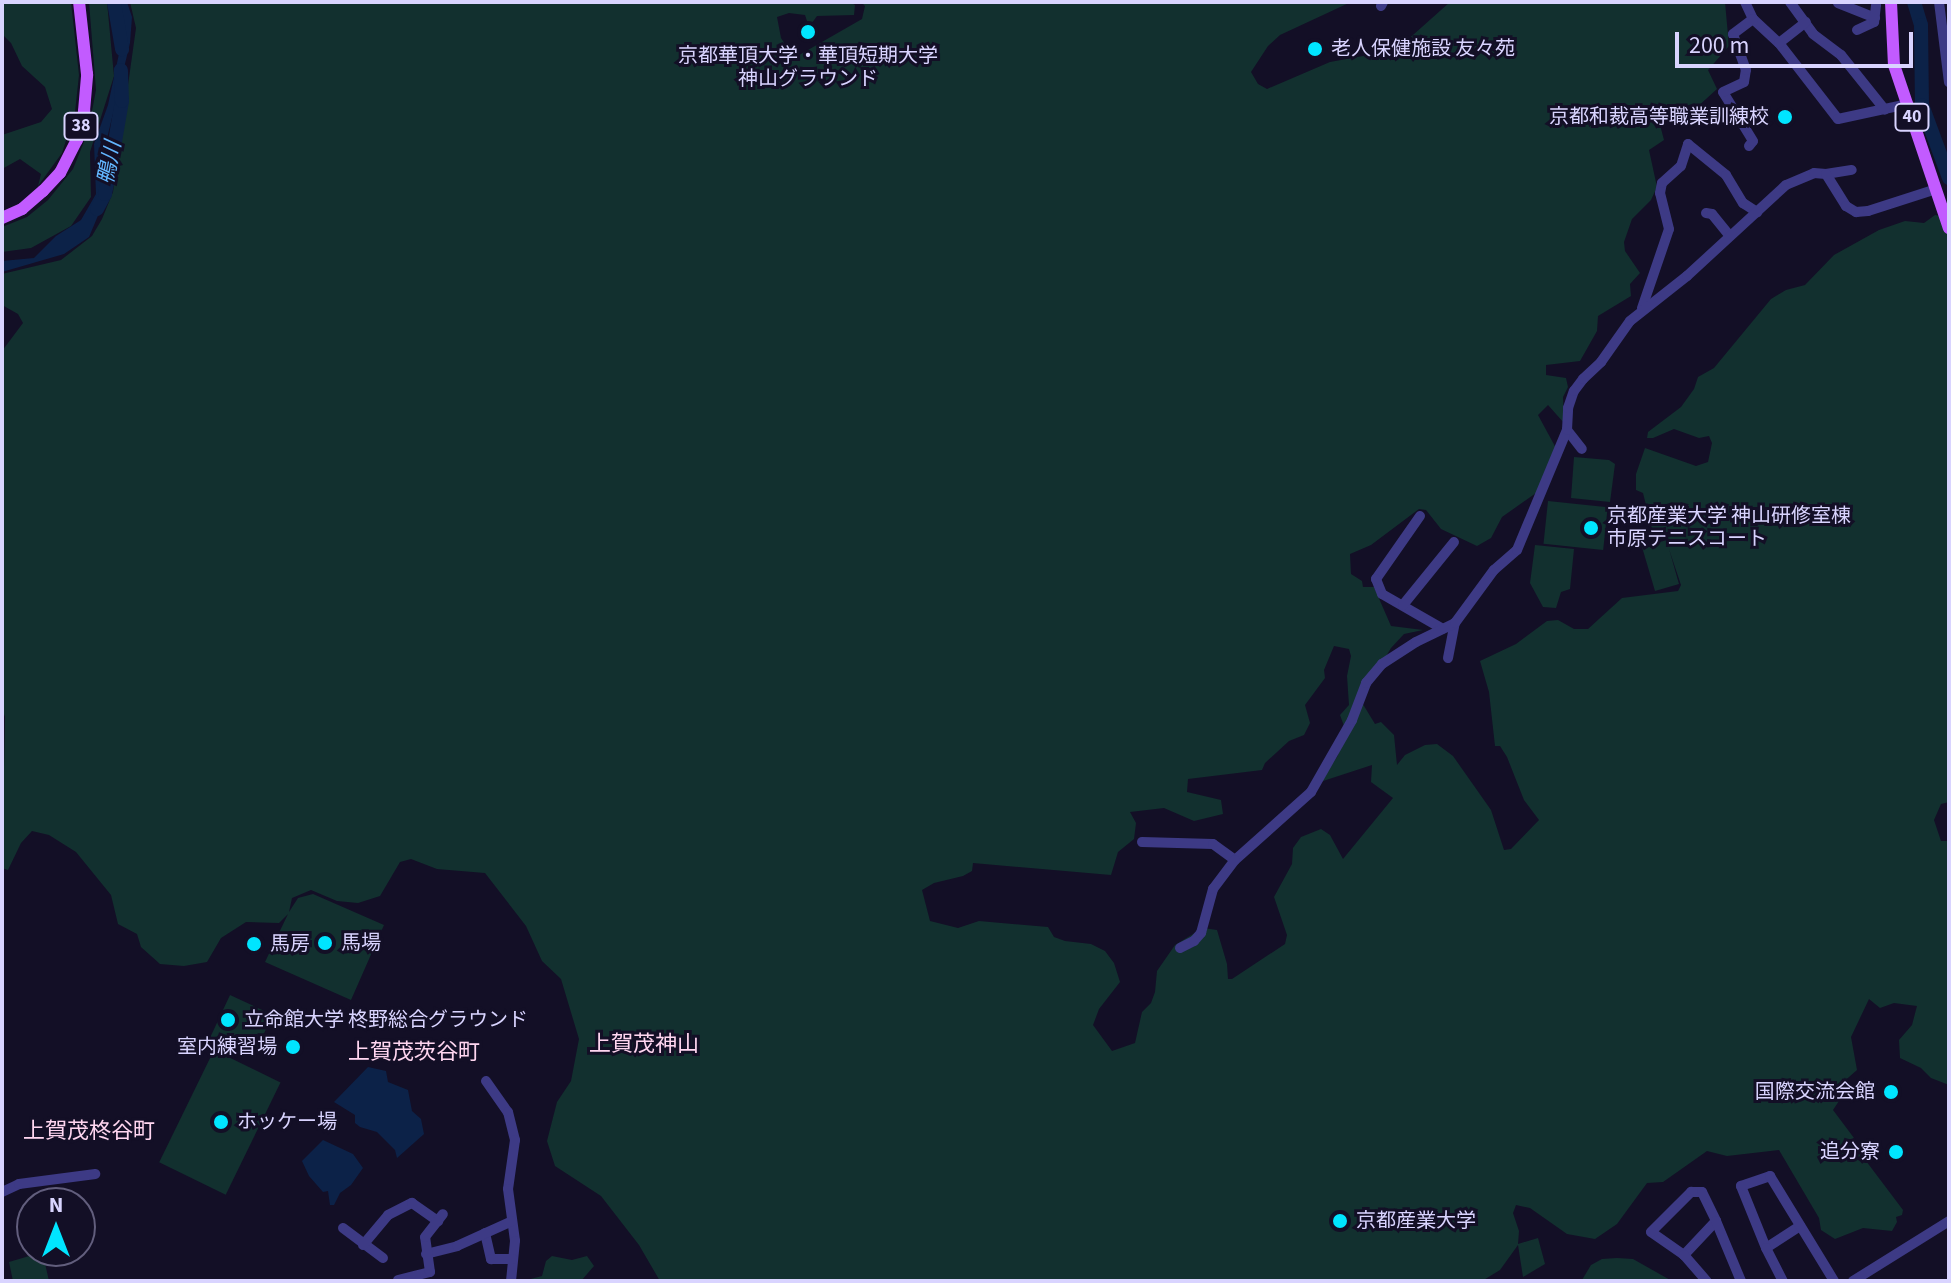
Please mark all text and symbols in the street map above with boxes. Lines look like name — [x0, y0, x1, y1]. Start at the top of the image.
scale bar — [1679, 16, 1917, 66]
marker: 京都華頂大学・華頂短期大学 神山グラウンド — [799, 23, 817, 41]
text: 200 m — [1689, 28, 1749, 63]
place label: 老人保健施設 友々苑 — [1331, 37, 1515, 61]
marker: 老人保健施設 友々苑 — [1306, 40, 1324, 58]
place label: 京都華頂大学・華頂短期大学 神山グラウンド — [678, 44, 938, 91]
road number: 40 — [1894, 103, 1930, 131]
place label: 京都和裁高等職業訓練校 — [1549, 105, 1769, 129]
marker: 京都和裁高等職業訓練校 — [1776, 108, 1794, 126]
road number: 38 — [63, 112, 99, 140]
water label: 鴨川 — [93, 139, 127, 187]
place label: 京都産業大学 神山研修室棟 市原テニスコート — [1607, 504, 1851, 551]
marker: 京都産業大学 神山研修室棟 市原テニスコート — [1582, 519, 1600, 537]
place label: 馬場 — [341, 931, 381, 955]
place label: 馬房 — [270, 932, 310, 956]
marker: 馬場 — [316, 934, 334, 952]
marker: 馬房 — [245, 935, 263, 953]
place label: 立命館大学 柊野総合グラウンド — [244, 1008, 528, 1032]
marker: 立命館大学 柊野総合グラウンド — [219, 1011, 237, 1029]
district label: 上賀茂神山 — [589, 1032, 699, 1058]
place label: 室内練習場 — [177, 1035, 277, 1059]
marker: 室内練習場 — [284, 1038, 302, 1056]
district label: 上賀茂茨谷町 — [348, 1040, 480, 1066]
place label: 国際交流会館 — [1755, 1080, 1875, 1104]
marker: 国際交流会館 — [1882, 1083, 1900, 1101]
place label: ホッケー場 — [237, 1110, 337, 1134]
marker: ホッケー場 — [212, 1113, 230, 1131]
district label: 上賀茂柊谷町 — [23, 1119, 155, 1145]
place label: 追分寮 — [1820, 1140, 1880, 1164]
marker: 追分寮 — [1887, 1143, 1905, 1161]
north arrow — [16, 1187, 96, 1267]
text: N — [49, 1189, 63, 1221]
place label: 京都産業大学 — [1356, 1209, 1476, 1233]
marker: 京都産業大学 — [1331, 1212, 1349, 1230]

